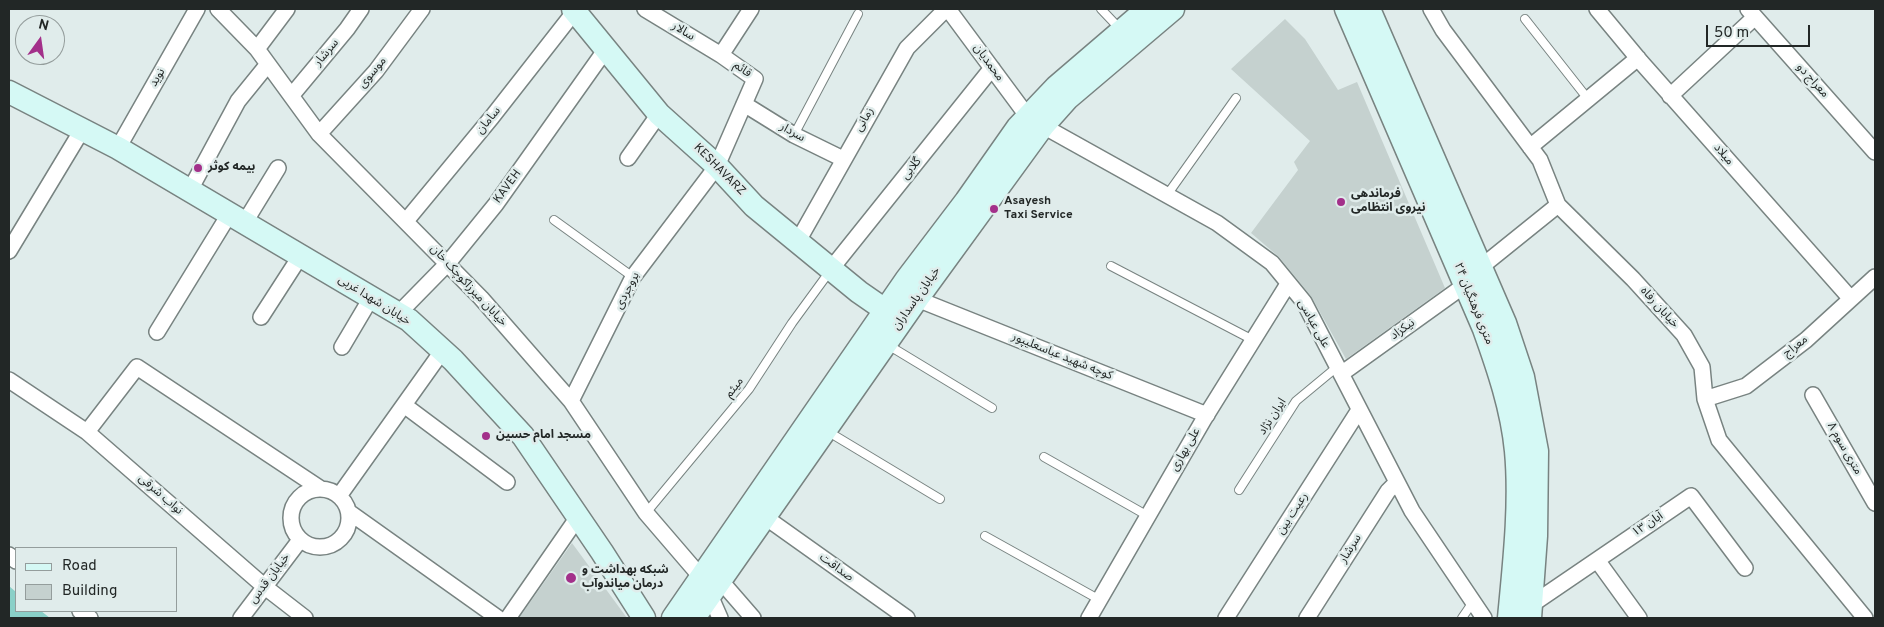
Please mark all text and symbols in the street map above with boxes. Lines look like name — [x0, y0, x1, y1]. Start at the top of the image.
north arrow — [15, 15, 65, 65]
scale bar — [1709, 15, 1813, 47]
text: N — [37, 16, 50, 35]
street label: سالار — [669, 20, 697, 44]
text: 50 m — [1714, 24, 1749, 43]
street label: سرشار — [311, 36, 343, 70]
street label: محمدیان — [970, 42, 1006, 84]
street label: موسوی — [356, 55, 390, 91]
street label: قائم — [730, 59, 754, 81]
street label: معراج دو — [1793, 61, 1831, 101]
street label: نوید — [147, 66, 169, 90]
street label: سامان — [474, 104, 504, 138]
street label: زمانی — [852, 105, 878, 135]
street label: سردار — [777, 120, 807, 146]
street label: KESHAVARZ — [690, 141, 748, 199]
street label: میلاد — [1710, 141, 1736, 169]
street label: گلابی — [899, 155, 925, 183]
place label: بیمه کوثر — [208, 161, 255, 175]
marker: بیمه کوثر — [192, 162, 204, 174]
street label: KAVEH — [491, 167, 525, 207]
place label: فرماندهی نیروی انتظامی — [1351, 188, 1425, 216]
place label: Asayesh Taxi Service — [1004, 195, 1073, 223]
marker: فرماندهی نیروی انتظامی — [1335, 196, 1347, 208]
marker: Asayesh Taxi Service — [988, 203, 1000, 215]
street label: خیابان میرزاکوچک خان — [426, 242, 510, 330]
street label: ۲۴ متری فرهنگیان — [1450, 261, 1496, 347]
street label: خیابان پاسداران — [890, 265, 944, 333]
street label: بروجردی — [613, 270, 643, 312]
street label: خیابان شهدا غربی — [335, 273, 413, 329]
street label: خیابان رفاه — [1637, 284, 1681, 332]
street label: علی عباسی — [1294, 297, 1332, 351]
street label: نیکزاد — [1388, 316, 1418, 344]
street label: کوچه شهید عباسعلیپور — [1010, 330, 1114, 384]
street label: معراج — [1781, 333, 1811, 361]
street label: میثم — [723, 375, 747, 401]
street label: ایران نژاد — [1256, 396, 1290, 438]
street label: ۸ متری سوم — [1823, 420, 1865, 478]
street label: علی بهاری — [1168, 426, 1204, 474]
place label: مسجد امام حسین — [496, 429, 591, 443]
marker: مسجد امام حسین — [480, 430, 492, 442]
street label: نواب شرقی — [135, 472, 185, 518]
street label: رعیت بین — [1274, 490, 1312, 538]
street label: ۱۳ آبان — [1630, 509, 1666, 541]
street label: سرشار — [1337, 532, 1365, 566]
legend — [15, 547, 178, 612]
street label: خیابان قدس — [246, 551, 294, 607]
street label: صداقت — [816, 551, 856, 585]
text: Road — [62, 557, 97, 576]
place label: شبکه بهداشت و درمان میاندوآب — [582, 564, 669, 592]
marker: شبکه بهداشت و درمان میاندوآب — [564, 571, 578, 585]
text: Building — [62, 582, 117, 601]

